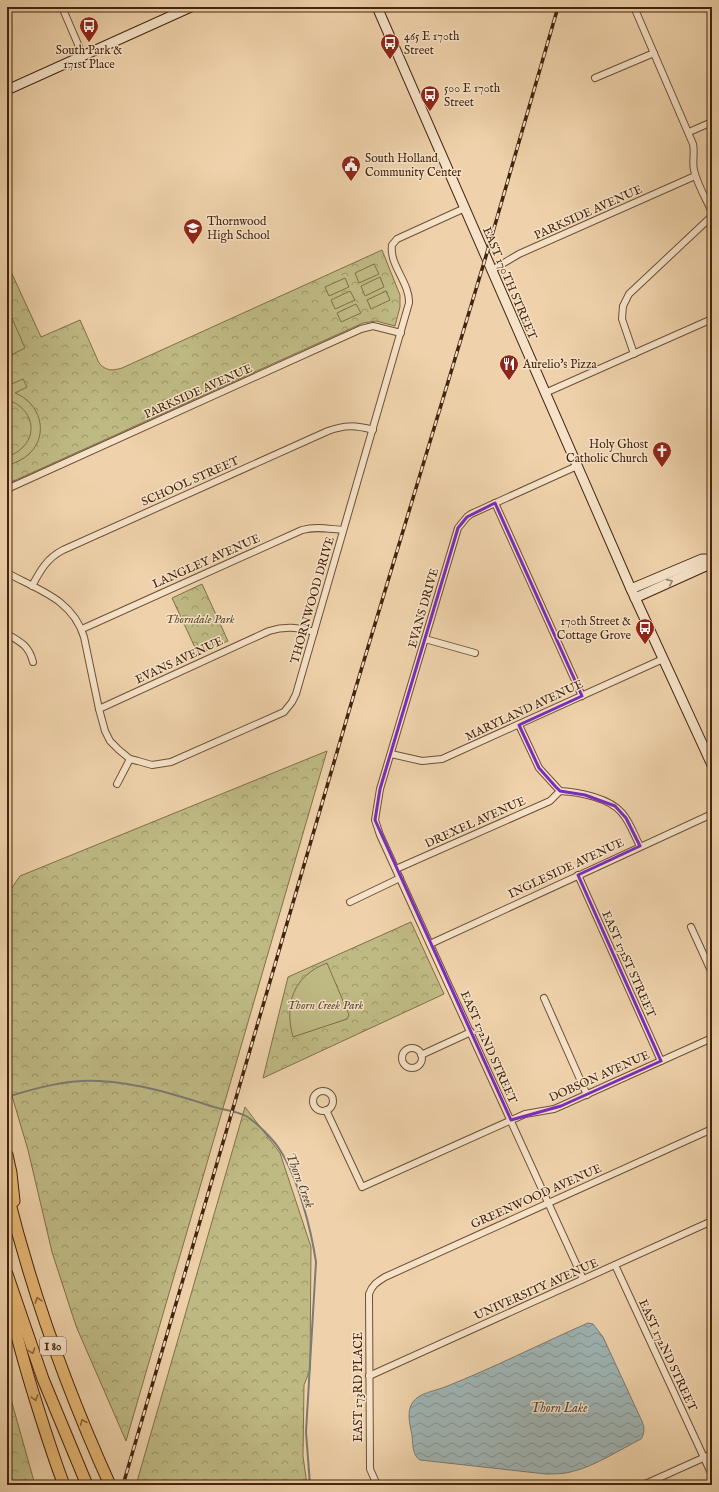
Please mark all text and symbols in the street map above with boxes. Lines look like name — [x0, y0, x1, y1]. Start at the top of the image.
bus stop icon: South Park & 171st Place — [78, 15, 100, 43]
place label: 465 E 170th Street — [404, 29, 460, 58]
bus stop icon: 465 E 170th Street — [379, 32, 401, 60]
place label: South Park & 171st Place — [56, 43, 122, 72]
place label: 500 E 170th Street — [444, 81, 501, 110]
bus stop icon: 500 E 170th Street — [419, 84, 441, 112]
place label: South Holland Community Center — [365, 151, 462, 180]
public building icon: South Holland Community Center — [340, 154, 362, 182]
street label: PARKSIDE AVENUE — [532, 182, 645, 243]
place label: Thornwood High School — [207, 214, 271, 243]
school or university icon: Thornwood High School — [182, 217, 204, 245]
street label: EAST 170TH STREET — [479, 225, 540, 342]
restaurant icon: Aurelio's Pizza — [498, 353, 520, 381]
place label: Aurelio's Pizza — [522, 357, 597, 372]
street label: PARKSIDE AVENUE — [142, 361, 255, 422]
place label: Holy Ghost Catholic Church — [566, 437, 649, 466]
church icon: Holy Ghost Catholic Church — [651, 440, 673, 468]
street label: SCHOOL STREET — [139, 453, 242, 510]
street label: LANGLEY AVENUE — [150, 531, 262, 592]
street label: THORNWOOD DRIVE — [287, 535, 338, 665]
street label: EVANS DRIVE — [405, 566, 442, 650]
one-way arrow — [667, 578, 674, 586]
park label: Thorndale Park — [165, 612, 235, 627]
place label: 170th Street & Cottage Grove — [557, 614, 631, 643]
bus stop icon: 170th Street & Cottage Grove — [634, 617, 656, 645]
street label: EVANS AVENUE — [133, 634, 226, 687]
street label: MARYLAND AVENUE — [463, 676, 586, 744]
street label: DREXEL AVENUE — [423, 794, 528, 851]
street label: INGLESIDE AVENUE — [506, 835, 627, 902]
street label: EAST 171ST STREET — [598, 908, 659, 1020]
street label: EAST 172ND STREET — [457, 989, 520, 1106]
park label: Thorn Creek Park — [287, 998, 364, 1013]
street label: DOBSON AVENUE — [546, 1047, 652, 1105]
water label: Thorn Creek — [281, 1150, 318, 1211]
street label: GREENWOOD AVENUE — [469, 1161, 604, 1232]
street label: UNIVERSITY AVENUE — [472, 1255, 601, 1324]
one-way arrow — [34, 1297, 43, 1304]
street label: EAST 172ND STREET — [635, 1297, 700, 1414]
street label: EAST 173RD PLACE — [351, 1332, 366, 1442]
road number: I 80 — [40, 1337, 66, 1355]
one-way arrow — [28, 1348, 36, 1355]
one-way arrow — [30, 1394, 39, 1401]
water label: Thorn Lake — [530, 1400, 588, 1417]
one-way arrow — [79, 1419, 87, 1426]

